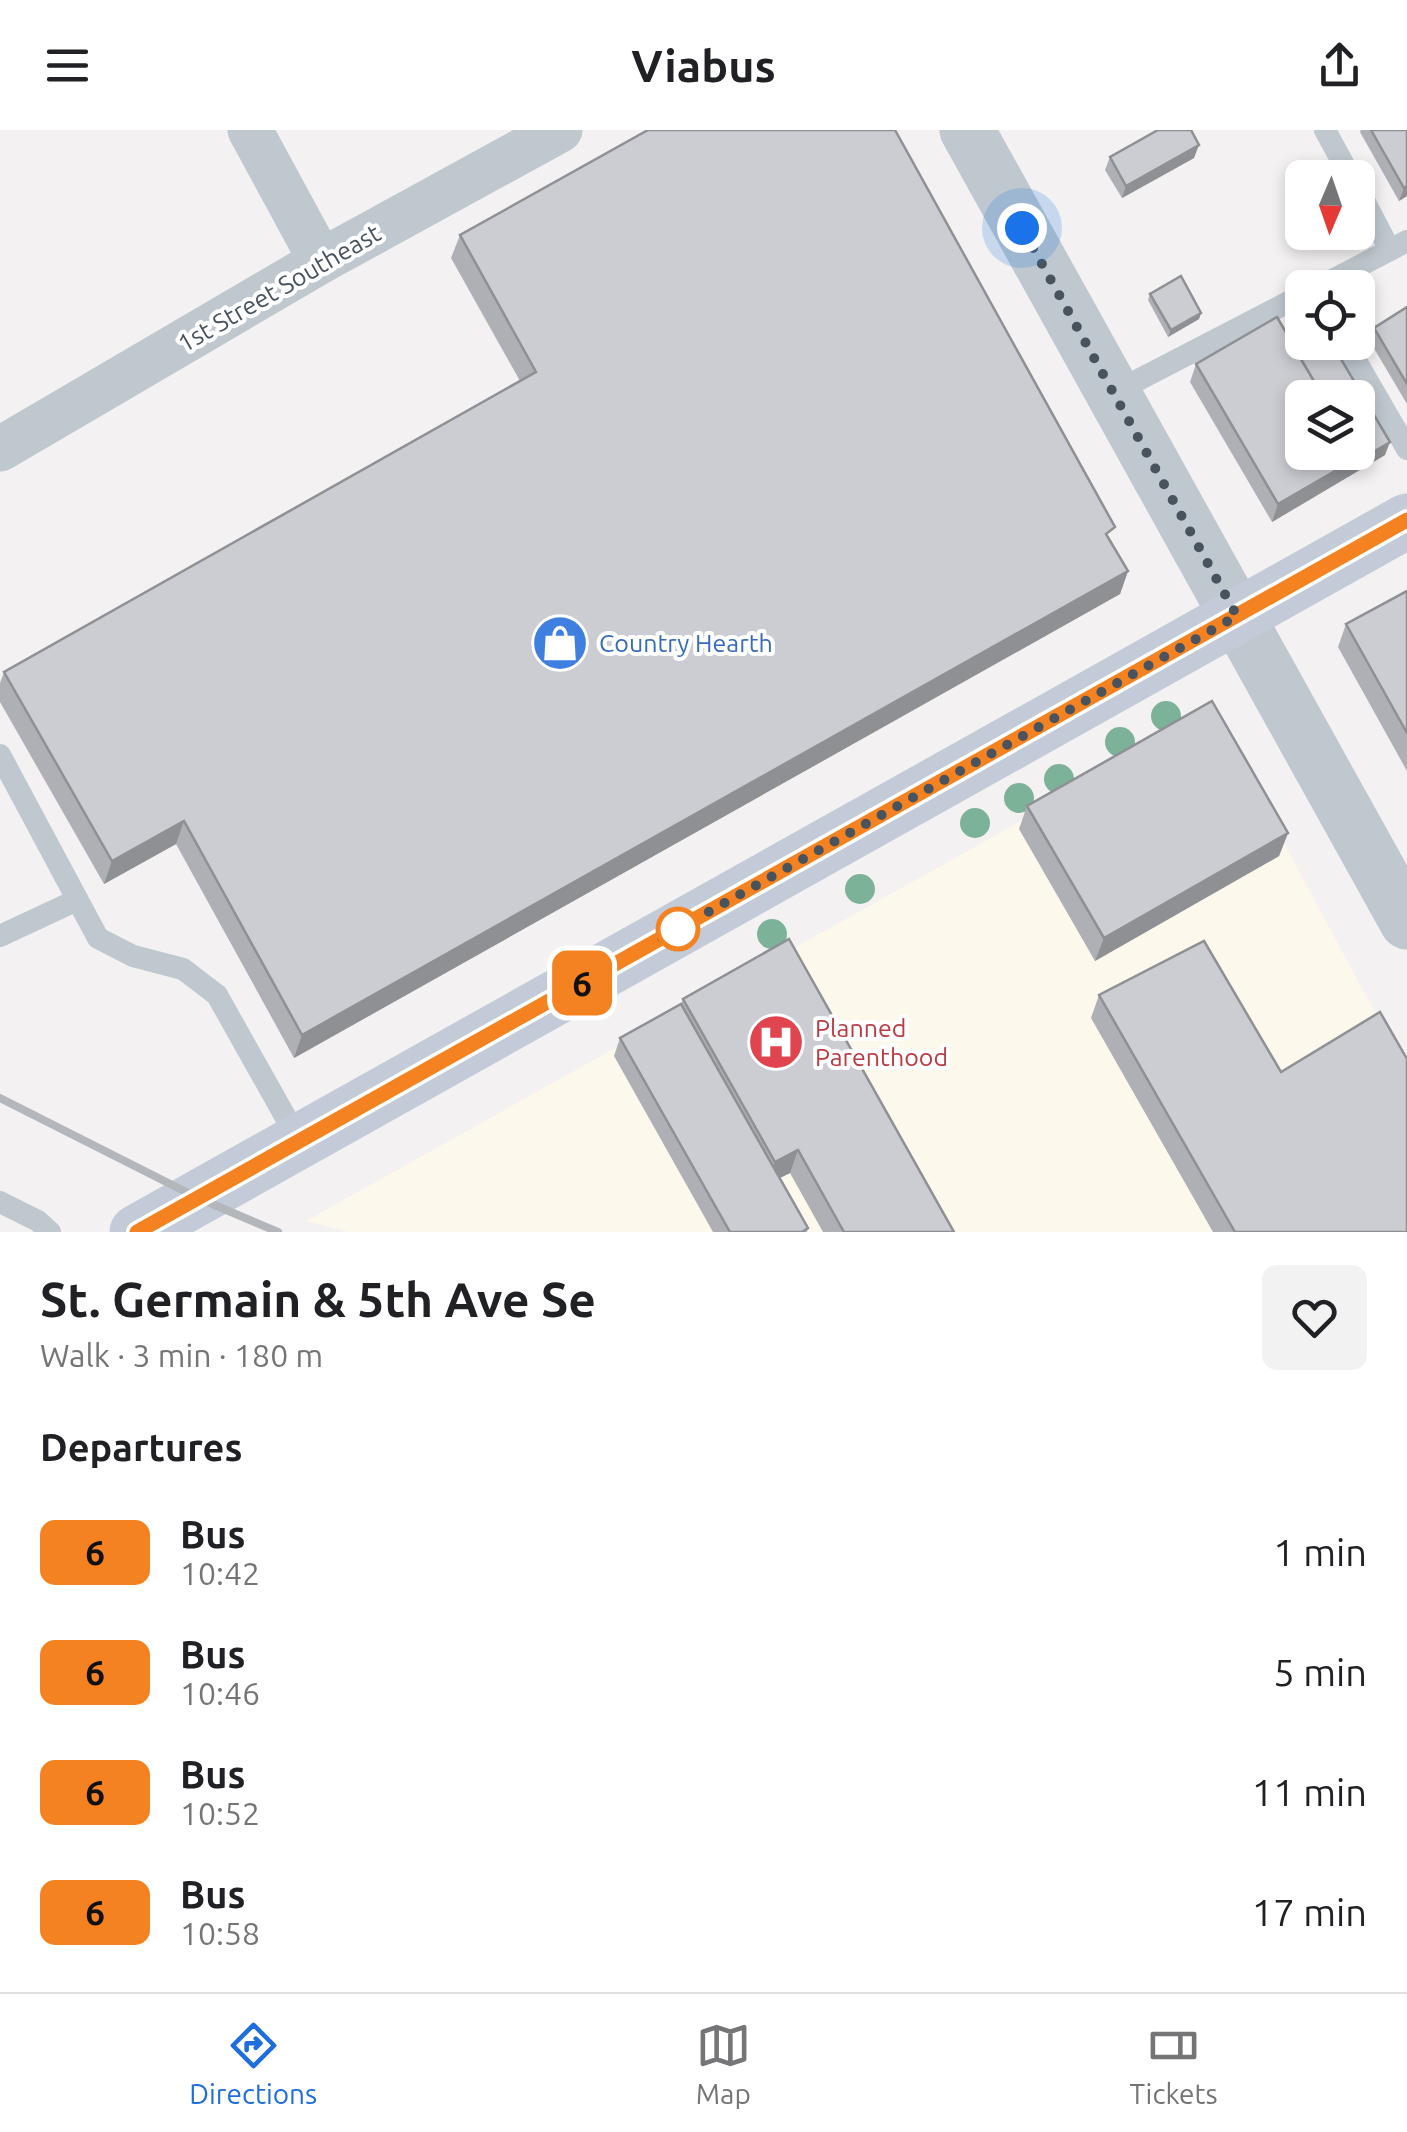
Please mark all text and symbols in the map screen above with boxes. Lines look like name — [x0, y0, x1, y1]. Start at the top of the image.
icon: menu — [40, 38, 95, 93]
icon: share — [1312, 38, 1367, 93]
text: Viabus — [631, 40, 776, 91]
north arrow — [1285, 160, 1375, 250]
map controls — [1285, 160, 1375, 470]
your location — [997, 203, 1047, 253]
street label: 1st Street Southeast — [173, 218, 386, 357]
button: locate — [1285, 270, 1375, 360]
button: layers — [1285, 380, 1375, 470]
shop icon: Country Hearth — [530, 613, 590, 673]
place label: Country Hearth — [599, 629, 773, 657]
unlabelled marker — [657, 908, 699, 950]
line badge: 6 — [550, 950, 614, 1016]
text: 6 — [572, 963, 592, 1003]
hospital icon: Planned Parenthood — [746, 1012, 806, 1072]
place label: Planned Parenthood — [815, 1014, 948, 1071]
button: heart — [1262, 1265, 1367, 1370]
text: St. Germain & 5th Ave Se — [40, 1272, 596, 1326]
text: Walk · 3 min · 180 m — [40, 1337, 323, 1373]
text: Departures — [40, 1426, 242, 1468]
text: Bus — [180, 1513, 245, 1555]
text: 1 min — [1273, 1531, 1367, 1573]
text: 6 — [85, 1532, 105, 1572]
text: 10:42 — [180, 1555, 260, 1591]
text: Bus — [180, 1633, 245, 1675]
text: 5 min — [1273, 1651, 1367, 1693]
text: 6 — [85, 1652, 105, 1692]
text: 10:46 — [180, 1675, 260, 1711]
text: Bus — [180, 1753, 245, 1795]
text: 11 min — [1252, 1771, 1367, 1813]
text: 6 — [85, 1772, 105, 1812]
text: 10:52 — [180, 1795, 260, 1831]
text: Bus — [180, 1873, 245, 1915]
text: 17 min — [1252, 1891, 1367, 1933]
text: 6 — [85, 1892, 105, 1932]
text: 10:58 — [180, 1915, 260, 1951]
tab: Directions — [189, 2018, 317, 2109]
tab: Map — [696, 2018, 751, 2109]
tab: Tickets — [1129, 2018, 1218, 2109]

